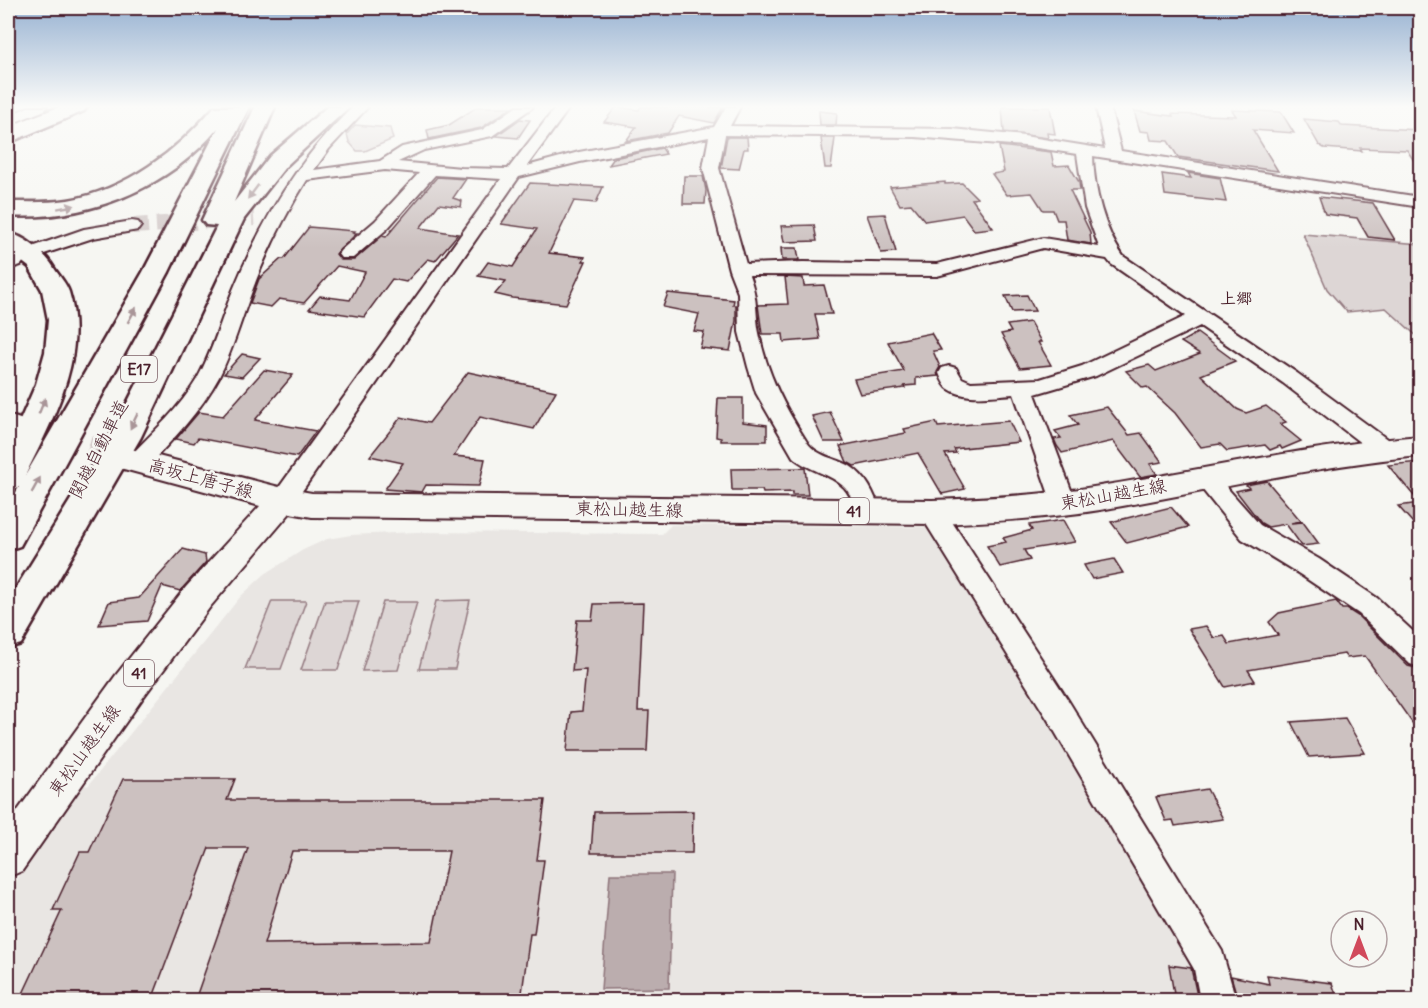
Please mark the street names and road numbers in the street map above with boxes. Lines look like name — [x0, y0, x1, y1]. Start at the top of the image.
road number: E17 — [121, 356, 157, 382]
street label: 関越自動車道 — [63, 396, 133, 502]
street label: 高坂上唐子線 — [146, 453, 256, 503]
street label: 東松山越生線 — [1058, 473, 1168, 515]
street label: 東松山越生線 — [575, 497, 683, 521]
road number: 41 — [839, 498, 869, 524]
road number: 41 — [124, 660, 154, 686]
street label: 東松山越生線 — [43, 700, 125, 800]

